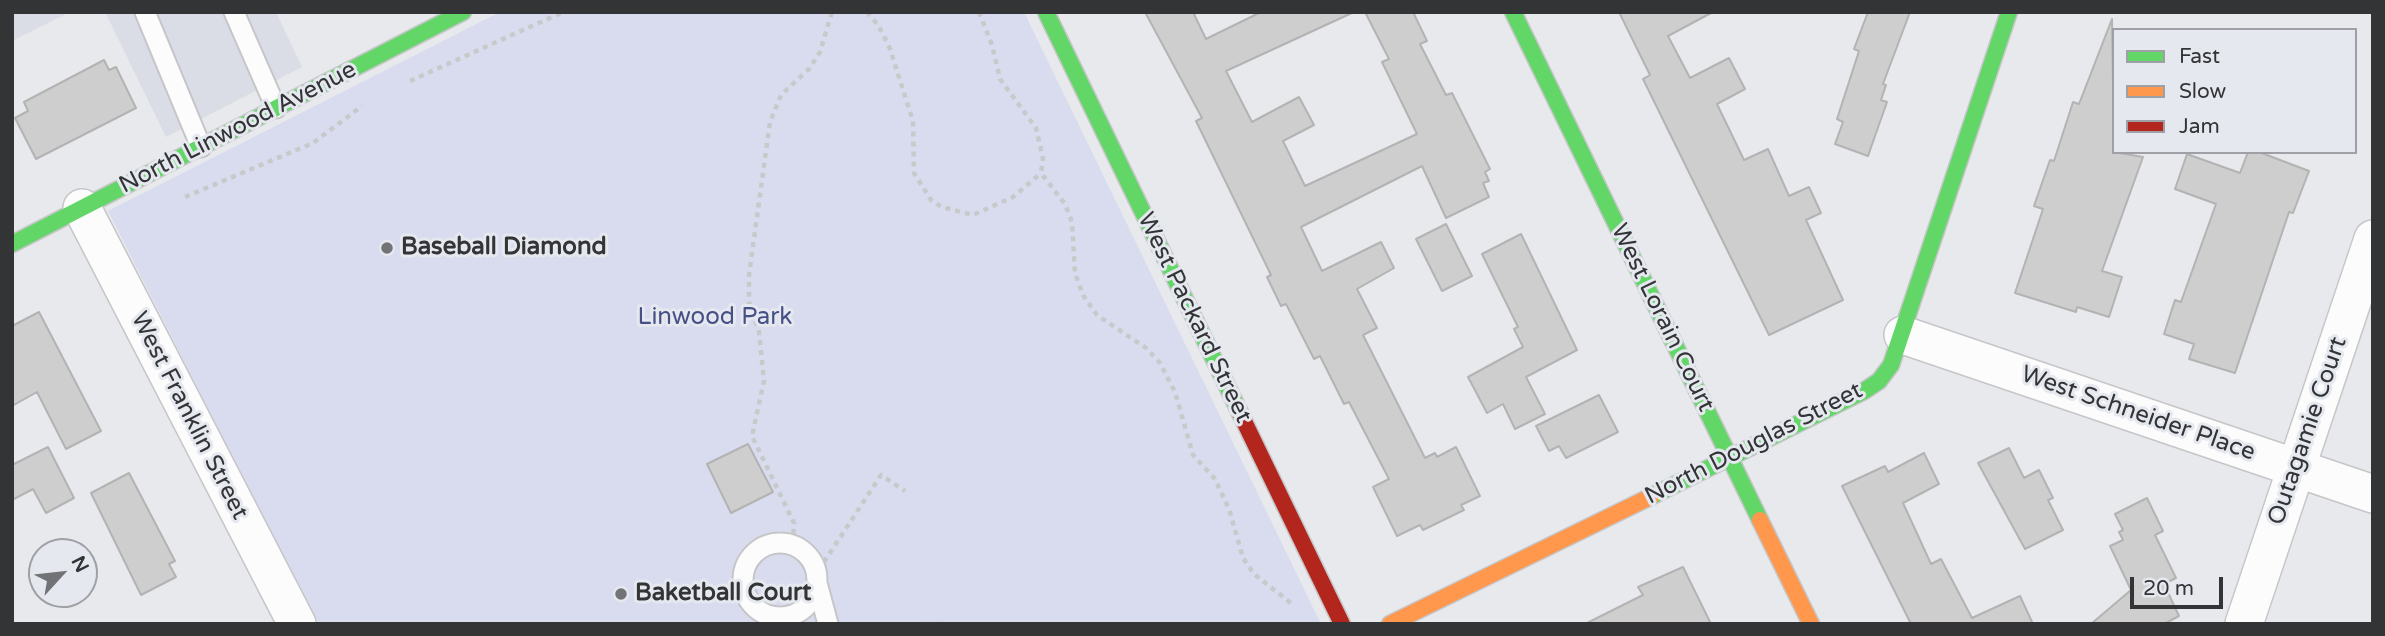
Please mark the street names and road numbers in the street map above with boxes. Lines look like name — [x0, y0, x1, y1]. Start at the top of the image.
street label: North Linwood Avenue — [115, 56, 361, 200]
street label: West Packard Street — [1131, 208, 1257, 428]
street label: West Lorain Court — [1604, 219, 1720, 417]
street label: West Franklin Street — [124, 307, 254, 525]
street label: Outagamie Court — [2262, 333, 2354, 529]
street label: West Schneider Place — [2017, 360, 2259, 468]
street label: North Douglas Street — [1640, 377, 1868, 511]

